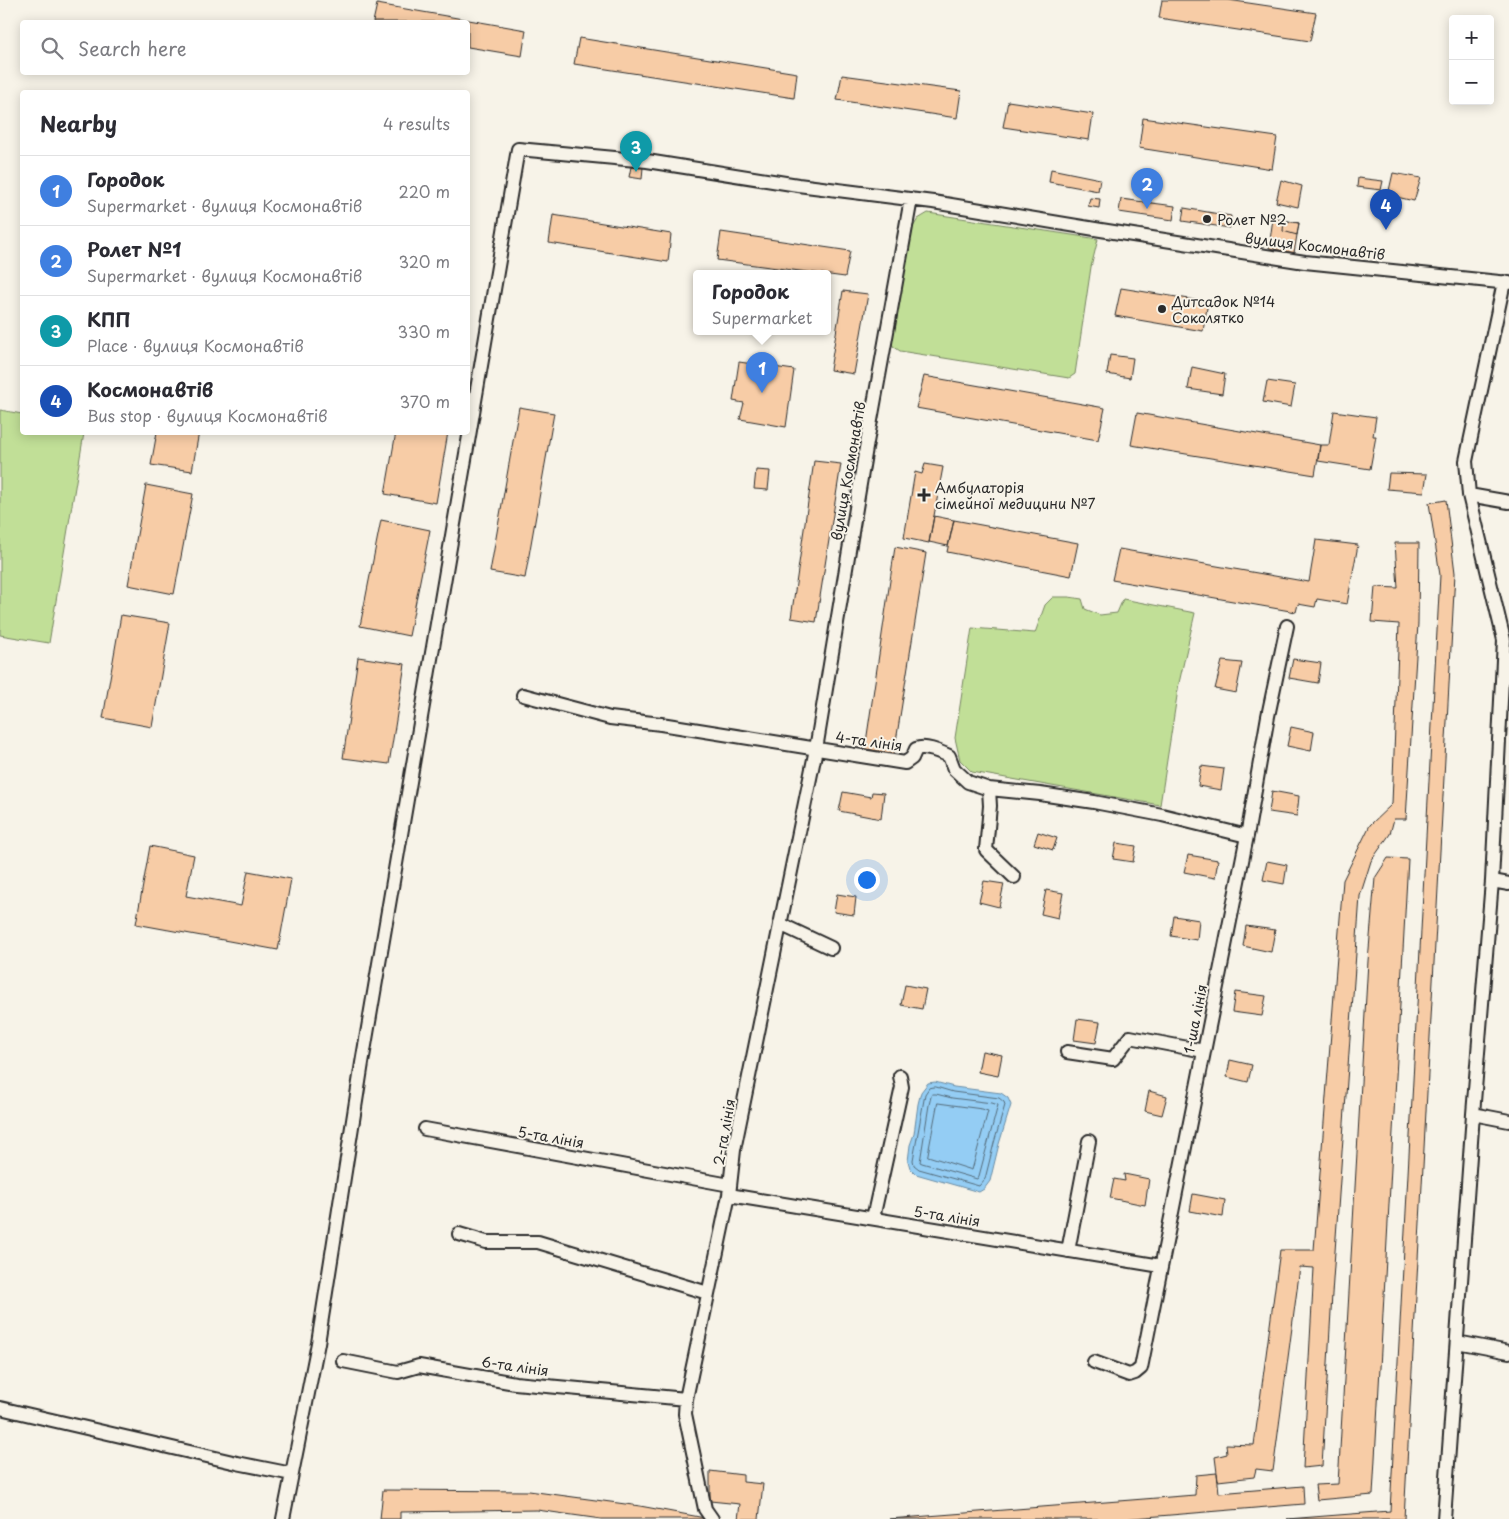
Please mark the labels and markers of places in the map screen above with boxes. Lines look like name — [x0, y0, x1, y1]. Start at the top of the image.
pin: 3 — [620, 131, 652, 172]
pin: 2 — [1131, 168, 1163, 209]
pin: 4 — [1370, 189, 1402, 230]
place label: Ролет №2 — [1217, 209, 1287, 230]
marker: Ролет №2 — [1201, 213, 1213, 225]
place label: Дитсадок №14 Соколятко — [1171, 291, 1275, 328]
marker: Дитсадок №14 Соколятко — [1156, 303, 1168, 315]
pin: 1 — [746, 352, 778, 393]
place label: Амбулаторія сімейної медицини №7 — [935, 477, 1095, 514]
marker: Амбулаторія сімейної медицини №7 — [917, 488, 931, 502]

